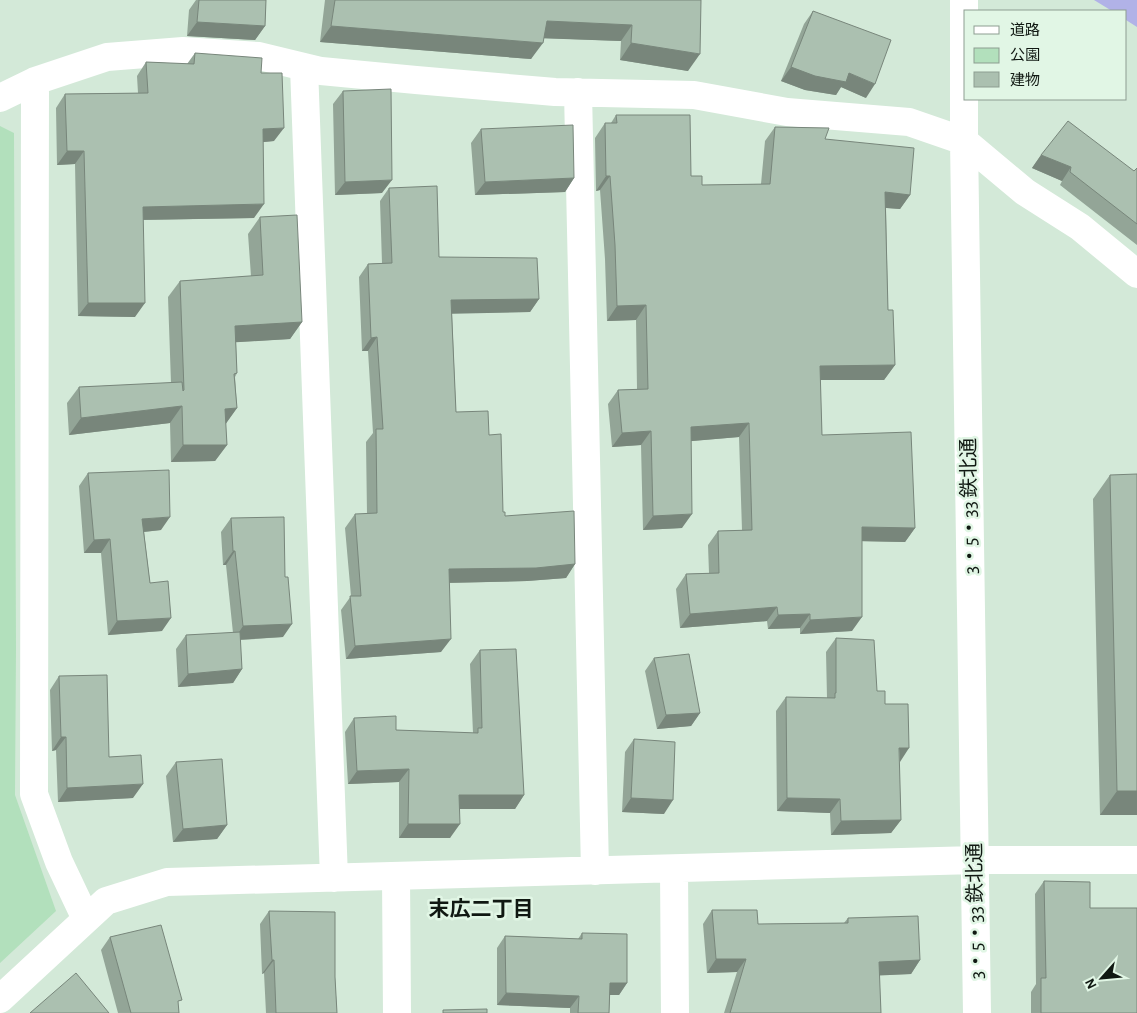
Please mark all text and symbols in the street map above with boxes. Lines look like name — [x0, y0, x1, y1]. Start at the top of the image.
legend — [964, 10, 1127, 100]
text: 道路 — [1010, 22, 1040, 38]
text: 公園 — [1010, 47, 1040, 63]
text: 建物 — [1010, 72, 1040, 88]
street label: 3・5・33 鉄北通 — [958, 438, 981, 574]
street label: 3・5・33 鉄北通 — [964, 843, 987, 979]
district label: 末広二丁目 — [429, 898, 534, 920]
north arrow — [1077, 953, 1127, 1003]
text: N — [1083, 976, 1100, 991]

